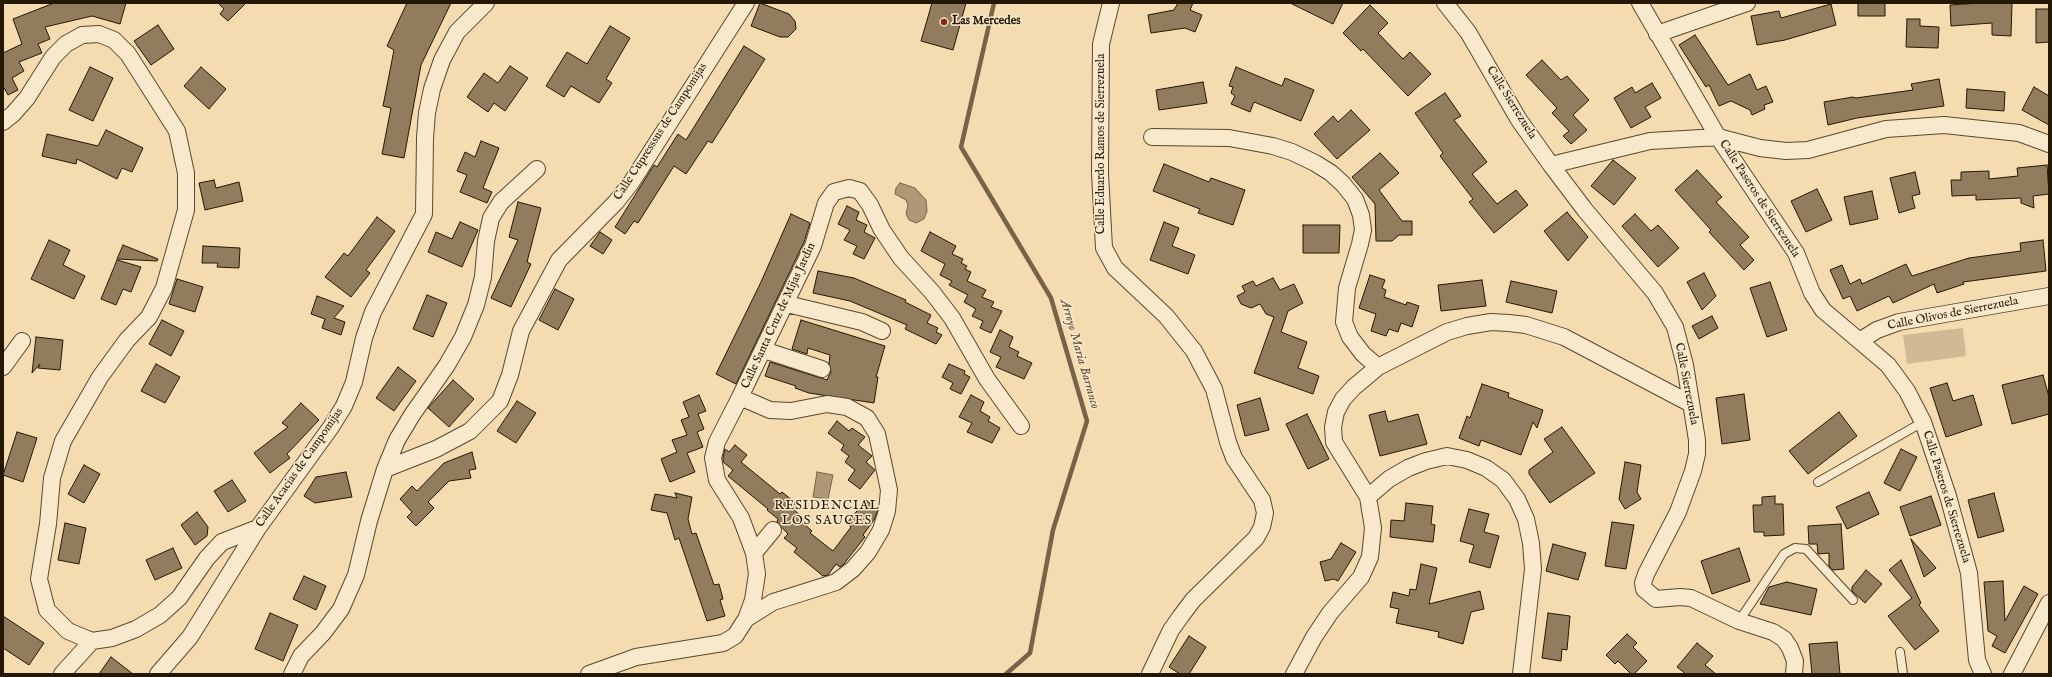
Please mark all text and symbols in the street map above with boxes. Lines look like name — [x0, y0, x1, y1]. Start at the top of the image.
place label: Las Mercedes — [952, 15, 1020, 29]
marker: Las Mercedes — [939, 17, 949, 27]
street label: Calle Eduardo Ramos de Sierrezuela — [1095, 54, 1109, 234]
street label: Calle Cupresssus de Campomijas — [611, 61, 711, 203]
street label: Calle Sierrezuela — [1483, 64, 1539, 142]
street label: Calle Paseros de Sierrezuela — [1716, 137, 1802, 261]
street label: Calle Santa Cruz de Mijas Jardin — [739, 241, 819, 391]
street label: Calle Olivos de Sierrezuela — [1886, 294, 2020, 334]
water label: Arroyo Maria Barranco — [1056, 297, 1102, 411]
street label: Calle Sierrezuela — [1671, 342, 1701, 426]
street label: Calle Acacias de Campomijas — [253, 406, 347, 530]
street label: Calle Paseros de Sierrezuela — [1919, 429, 1973, 565]
district label: RESIDENCIAL LOS SAUCES — [774, 498, 880, 529]

